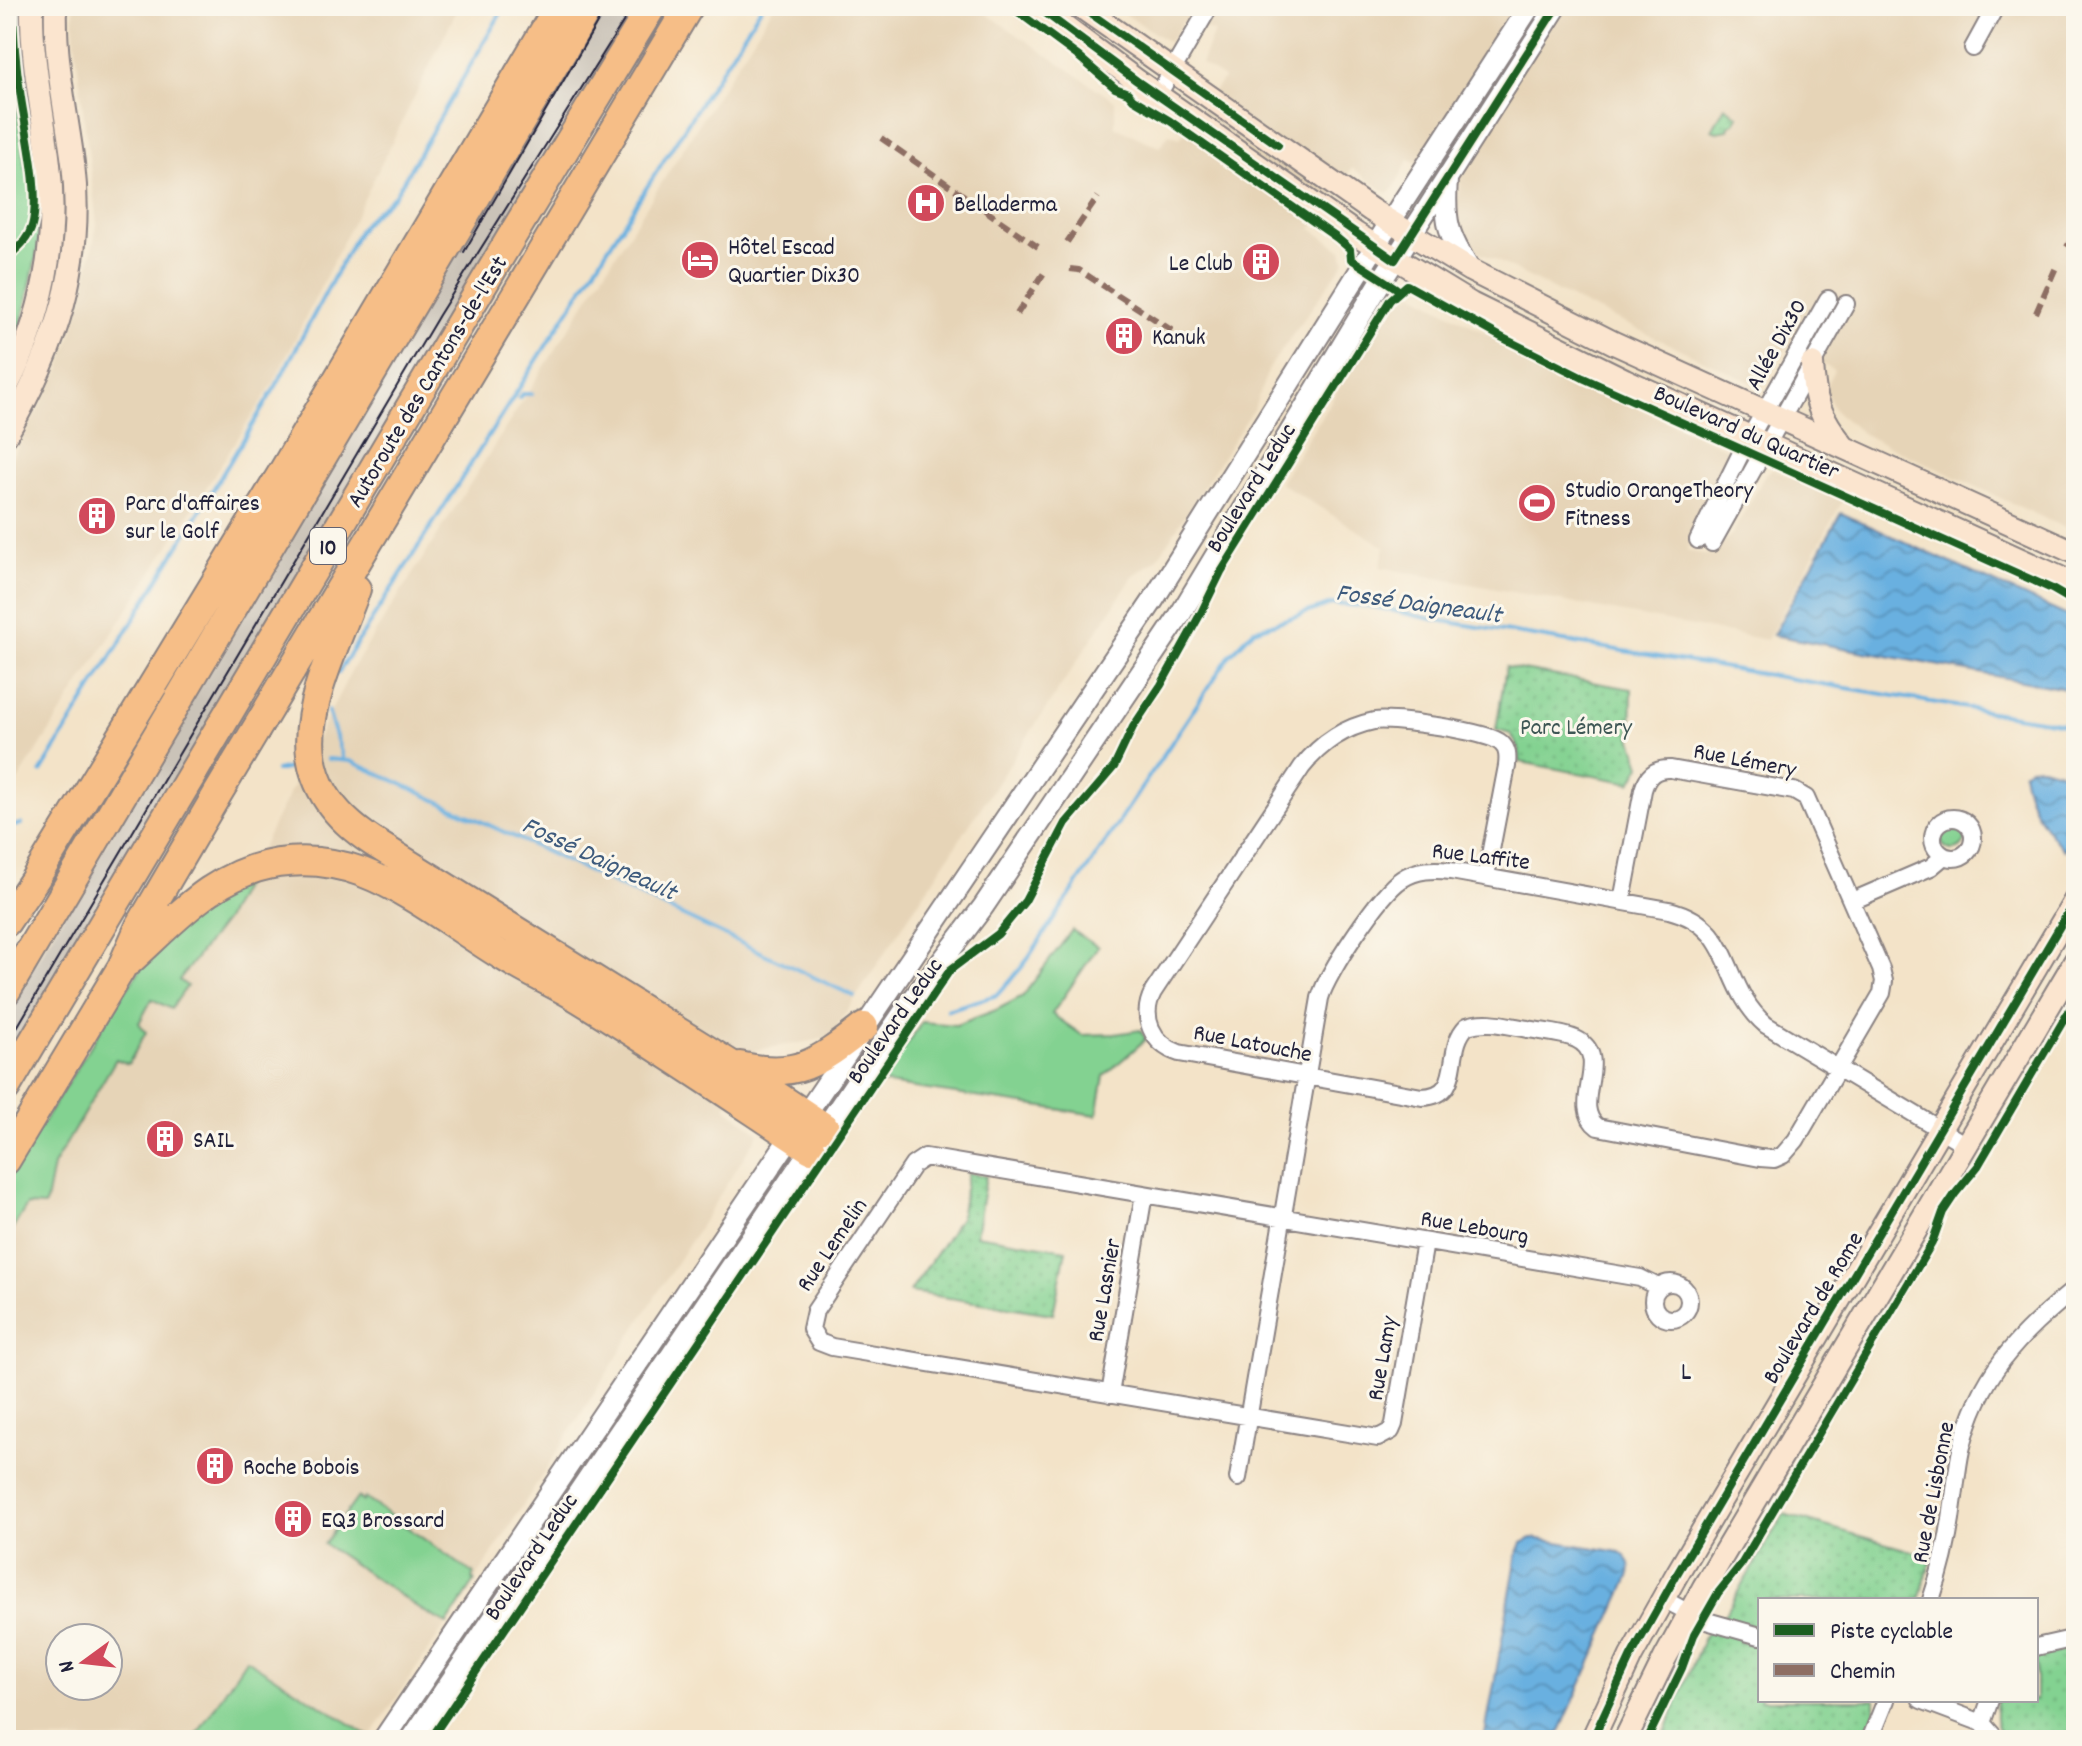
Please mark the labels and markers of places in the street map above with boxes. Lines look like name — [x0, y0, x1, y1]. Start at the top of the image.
hospital icon: Belladerma — [905, 182, 947, 224]
place label: Belladerma — [954, 189, 1058, 223]
place label: Hôtel Escad Quartier Dix30 — [728, 232, 860, 294]
hotel icon: Hôtel Escad Quartier Dix30 — [679, 239, 721, 281]
building icon: Le Club — [1240, 241, 1282, 283]
place label: Le Club — [1169, 248, 1233, 282]
building icon: Kanuk — [1103, 315, 1145, 357]
place label: Kanuk — [1152, 322, 1206, 356]
place label: Studio OrangeTheory Fitness — [1565, 475, 1754, 537]
sports icon: Studio OrangeTheory Fitness — [1516, 482, 1558, 524]
place label: Parc d'affaires sur le Golf — [125, 488, 260, 550]
building icon: Parc d'affaires sur le Golf — [76, 495, 118, 537]
building icon: SAIL — [144, 1118, 186, 1160]
place label: SAIL — [193, 1125, 234, 1159]
building icon: Roche Bobois — [194, 1445, 236, 1487]
place label: Roche Bobois — [243, 1452, 360, 1486]
building icon: EQ3 Brossard — [272, 1498, 314, 1540]
place label: EQ3 Brossard — [321, 1505, 445, 1539]

